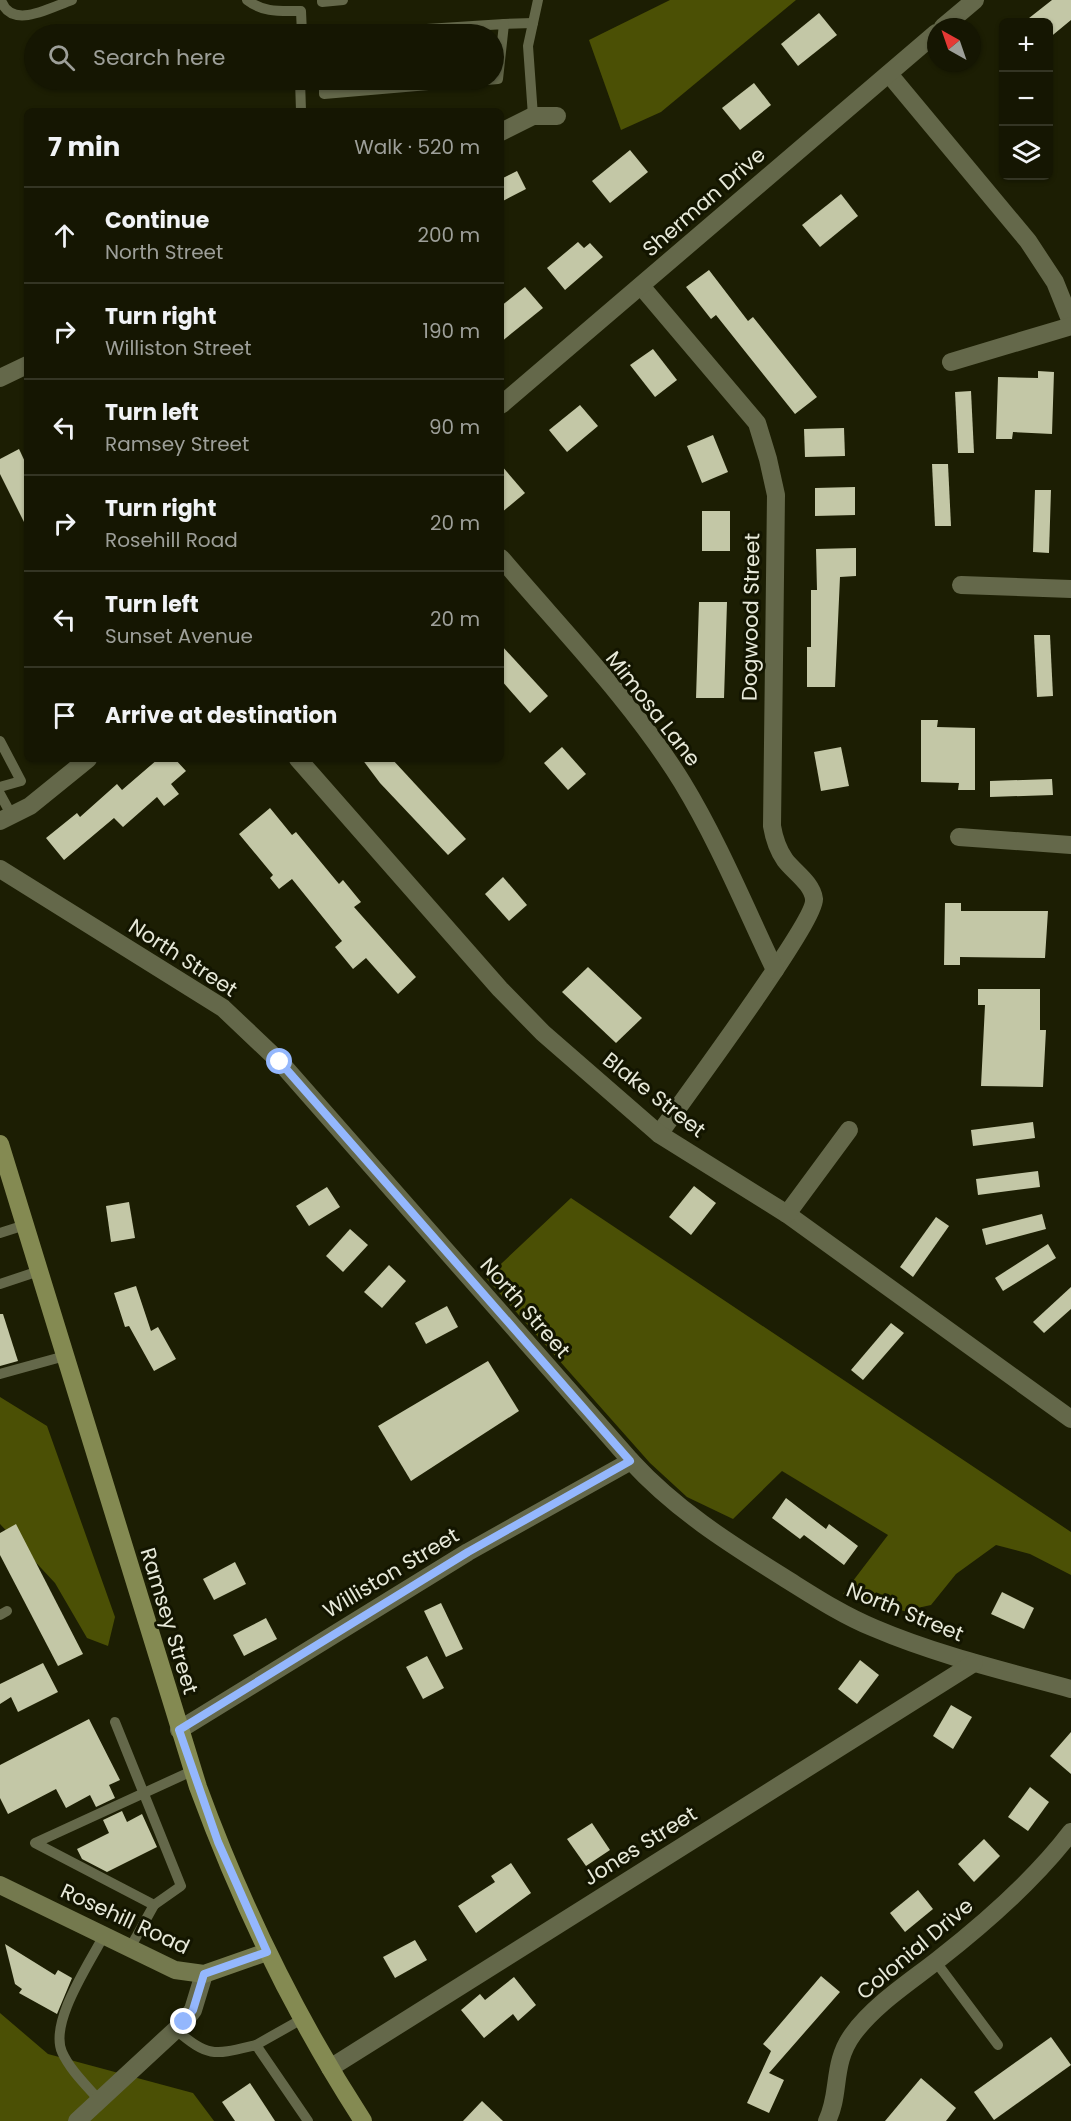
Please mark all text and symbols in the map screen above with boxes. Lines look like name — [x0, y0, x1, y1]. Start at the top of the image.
north arrow — [927, 18, 981, 72]
map controls — [999, 18, 1053, 180]
button: + — [999, 18, 1053, 72]
search box — [24, 24, 504, 90]
icon: search — [45, 41, 78, 74]
text: Search here — [93, 42, 226, 73]
button: − — [999, 72, 1053, 126]
button: layers — [999, 126, 1053, 180]
text: 7 min — [48, 129, 120, 165]
text: Walk · 520 m — [354, 133, 480, 161]
street label: Sherman Drive — [636, 140, 771, 263]
text: Continue — [105, 205, 209, 236]
icon: ahead — [48, 219, 81, 252]
text: 200 m — [417, 221, 480, 249]
text: North Street — [105, 238, 223, 266]
text: Turn right — [105, 301, 216, 332]
icon: right — [48, 315, 81, 348]
text: 190 m — [423, 317, 480, 345]
text: Williston Street — [105, 334, 251, 362]
text: Turn left — [105, 397, 199, 428]
icon: left — [48, 411, 81, 444]
text: 90 m — [429, 413, 480, 441]
text: Ramsey Street — [105, 430, 249, 458]
text: Turn right — [105, 493, 216, 524]
icon: right — [48, 507, 81, 540]
text: 20 m — [430, 509, 480, 537]
text: Rosehill Road — [105, 526, 238, 554]
street label: Dogwood Street — [735, 533, 766, 701]
text: Turn left — [105, 589, 199, 620]
icon: left — [48, 603, 81, 636]
text: 20 m — [430, 605, 480, 633]
text: Sunset Avenue — [105, 622, 253, 650]
street label: Mimosa Lane — [599, 645, 708, 772]
icon: arrive — [48, 699, 81, 732]
text: Arrive at destination — [105, 700, 337, 731]
street label: North Street — [123, 912, 243, 1004]
street label: Blake Street — [597, 1045, 712, 1144]
route start — [266, 1048, 292, 1074]
street label: North Street — [474, 1251, 577, 1364]
street label: Williston Street — [317, 1521, 464, 1625]
street label: Ramsey Street — [133, 1544, 205, 1698]
street label: North Street — [842, 1575, 968, 1648]
street label: Jones Street — [577, 1799, 702, 1892]
street label: Rosehill Road — [56, 1876, 194, 1961]
street label: Colonial Drive — [850, 1891, 979, 2006]
route end — [170, 2008, 196, 2034]

